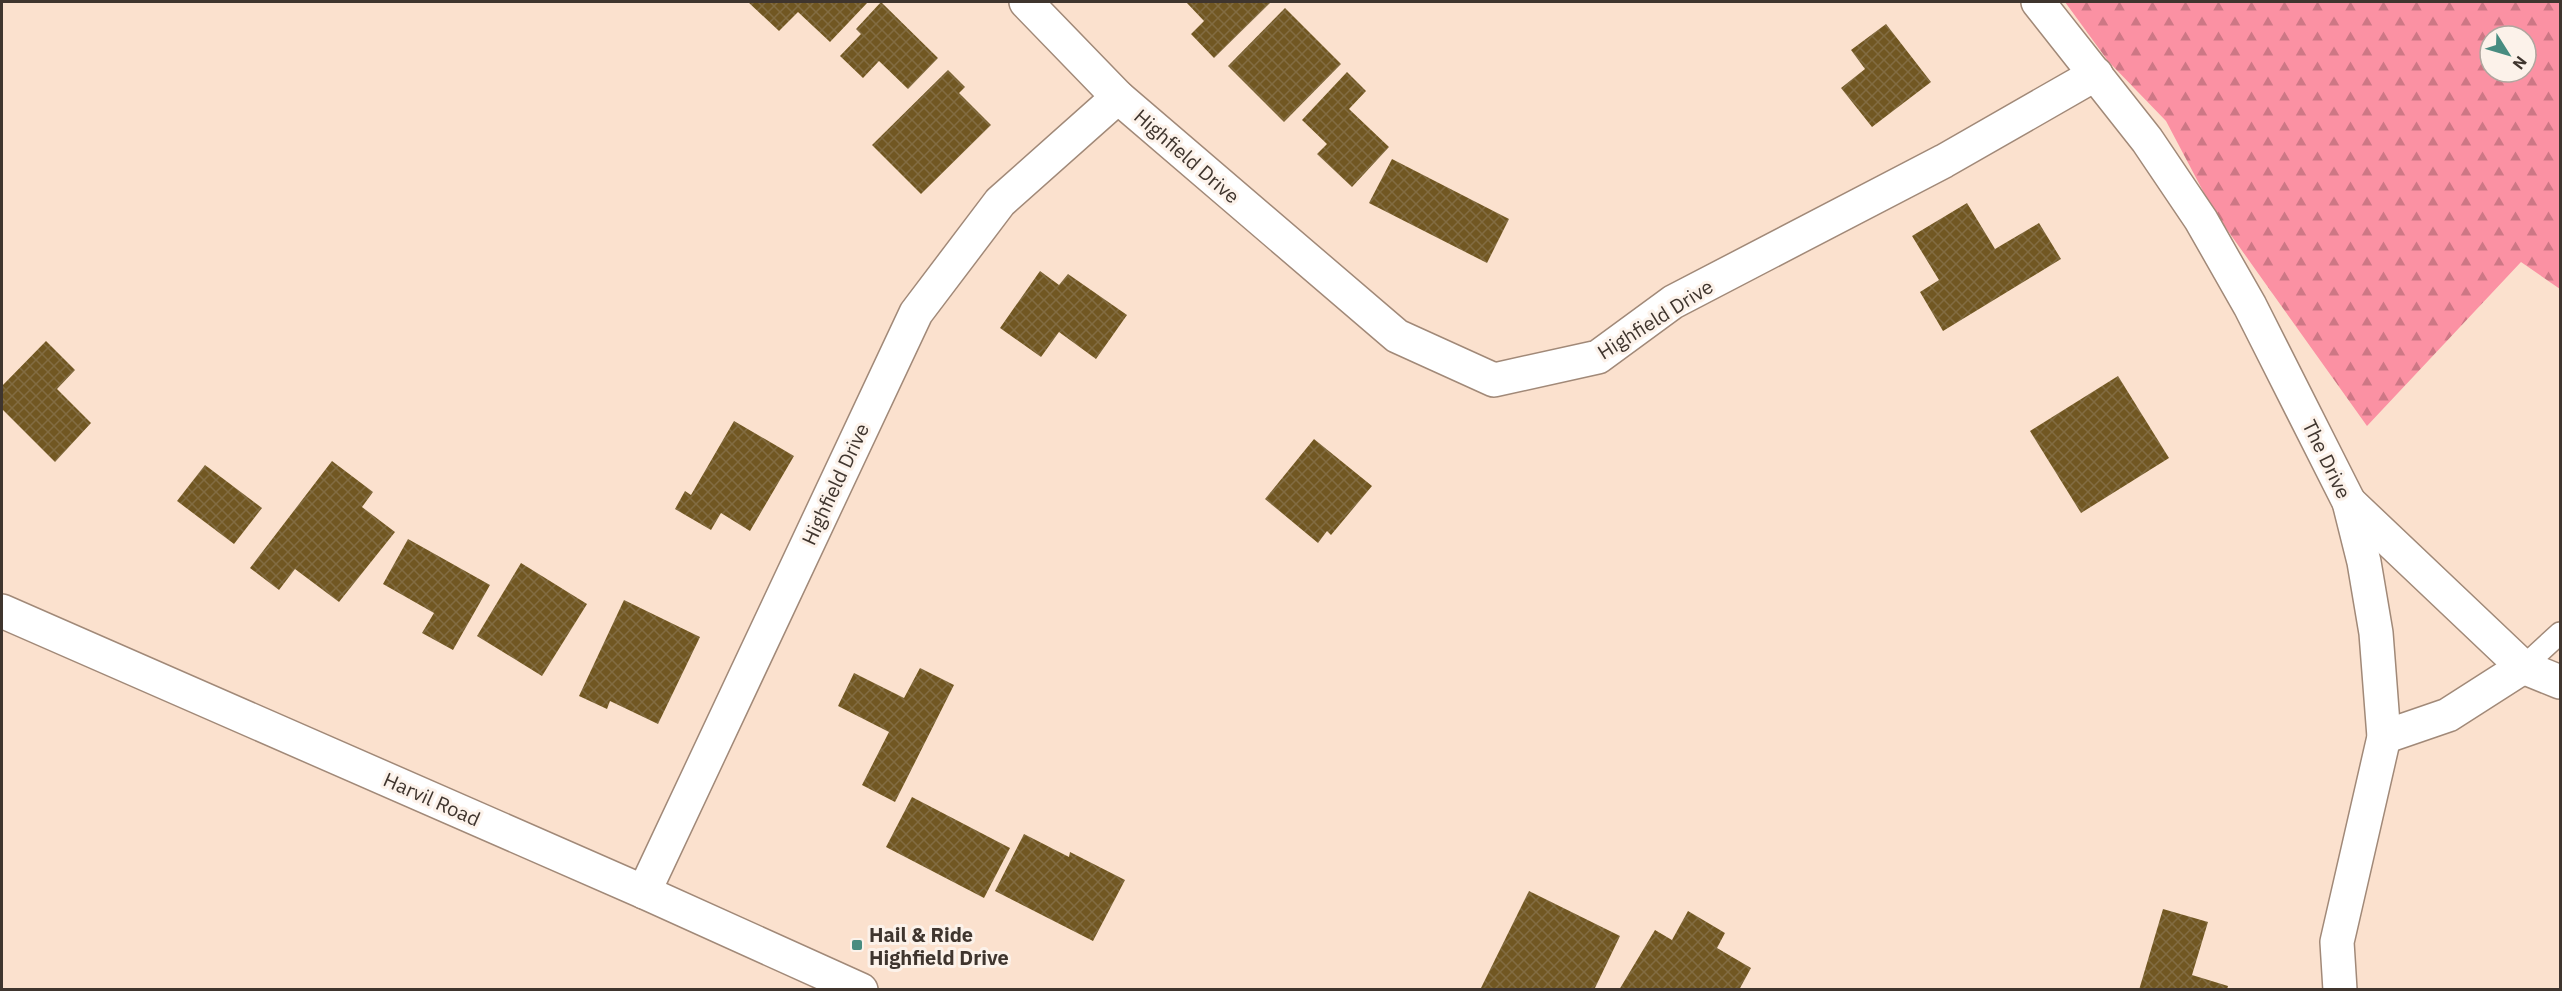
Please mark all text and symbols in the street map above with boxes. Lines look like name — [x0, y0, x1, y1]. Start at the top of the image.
north arrow — [2478, 24, 2538, 84]
text: N — [2509, 52, 2531, 74]
street label: Highfield Drive — [1128, 103, 1246, 209]
street label: Highfield Drive — [1592, 273, 1718, 365]
street label: The Drive — [2296, 415, 2358, 503]
street label: Highfield Drive — [795, 419, 875, 549]
street label: Harvil Road — [379, 766, 485, 832]
place label: Hail & Ride Highfield Drive — [869, 921, 1009, 971]
marker: Hail & Ride Highfield Drive — [850, 938, 864, 952]

